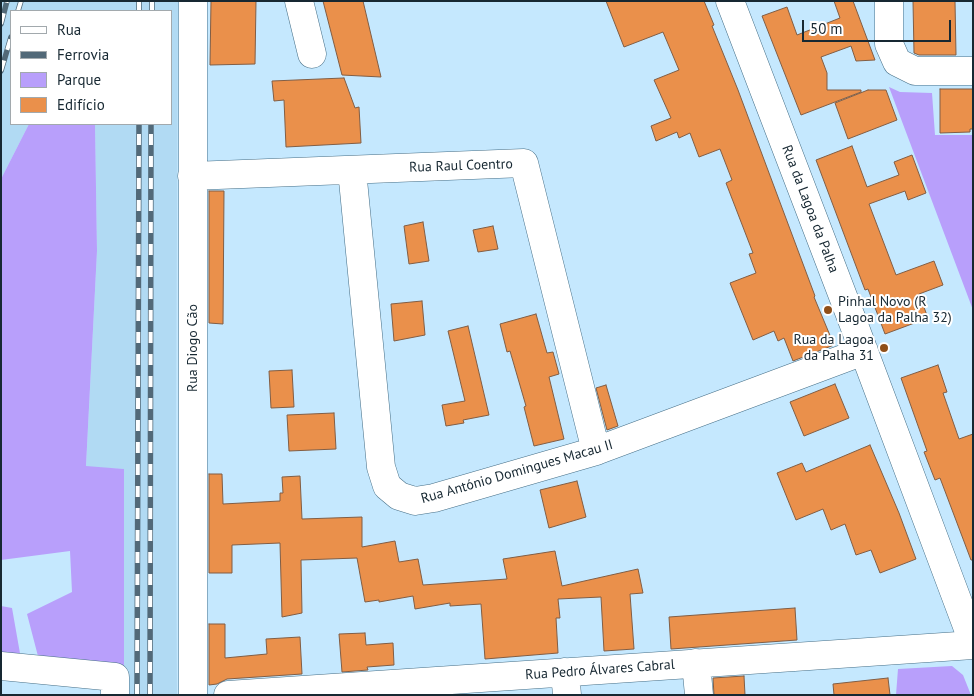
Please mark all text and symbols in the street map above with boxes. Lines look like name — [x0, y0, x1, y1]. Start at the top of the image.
legend — [10, 10, 172, 125]
scale bar — [804, 10, 953, 42]
text: 50 m — [810, 19, 843, 38]
text: Rua — [57, 20, 81, 39]
text: Ferrovia — [57, 45, 109, 64]
text: Parque — [57, 70, 101, 89]
text: Edifício — [57, 95, 105, 114]
street label: Rua da Lagoa da Palha — [778, 143, 842, 275]
street label: Rua Raul Coentro — [409, 156, 513, 176]
place label: Pinhal Novo (R Lagoa da Palha 32) — [838, 294, 952, 326]
street label: Rua Diogo Cão — [185, 304, 201, 392]
marker: Pinhal Novo (R Lagoa da Palha 32) — [822, 304, 834, 316]
place label: Rua da Lagoa da Palha 31 — [794, 332, 874, 364]
marker: Rua da Lagoa da Palha 31 — [878, 342, 890, 354]
street label: Rua António Domingues Macau II — [419, 437, 615, 507]
street label: Rua Pedro Álvares Cabral — [525, 656, 675, 684]

